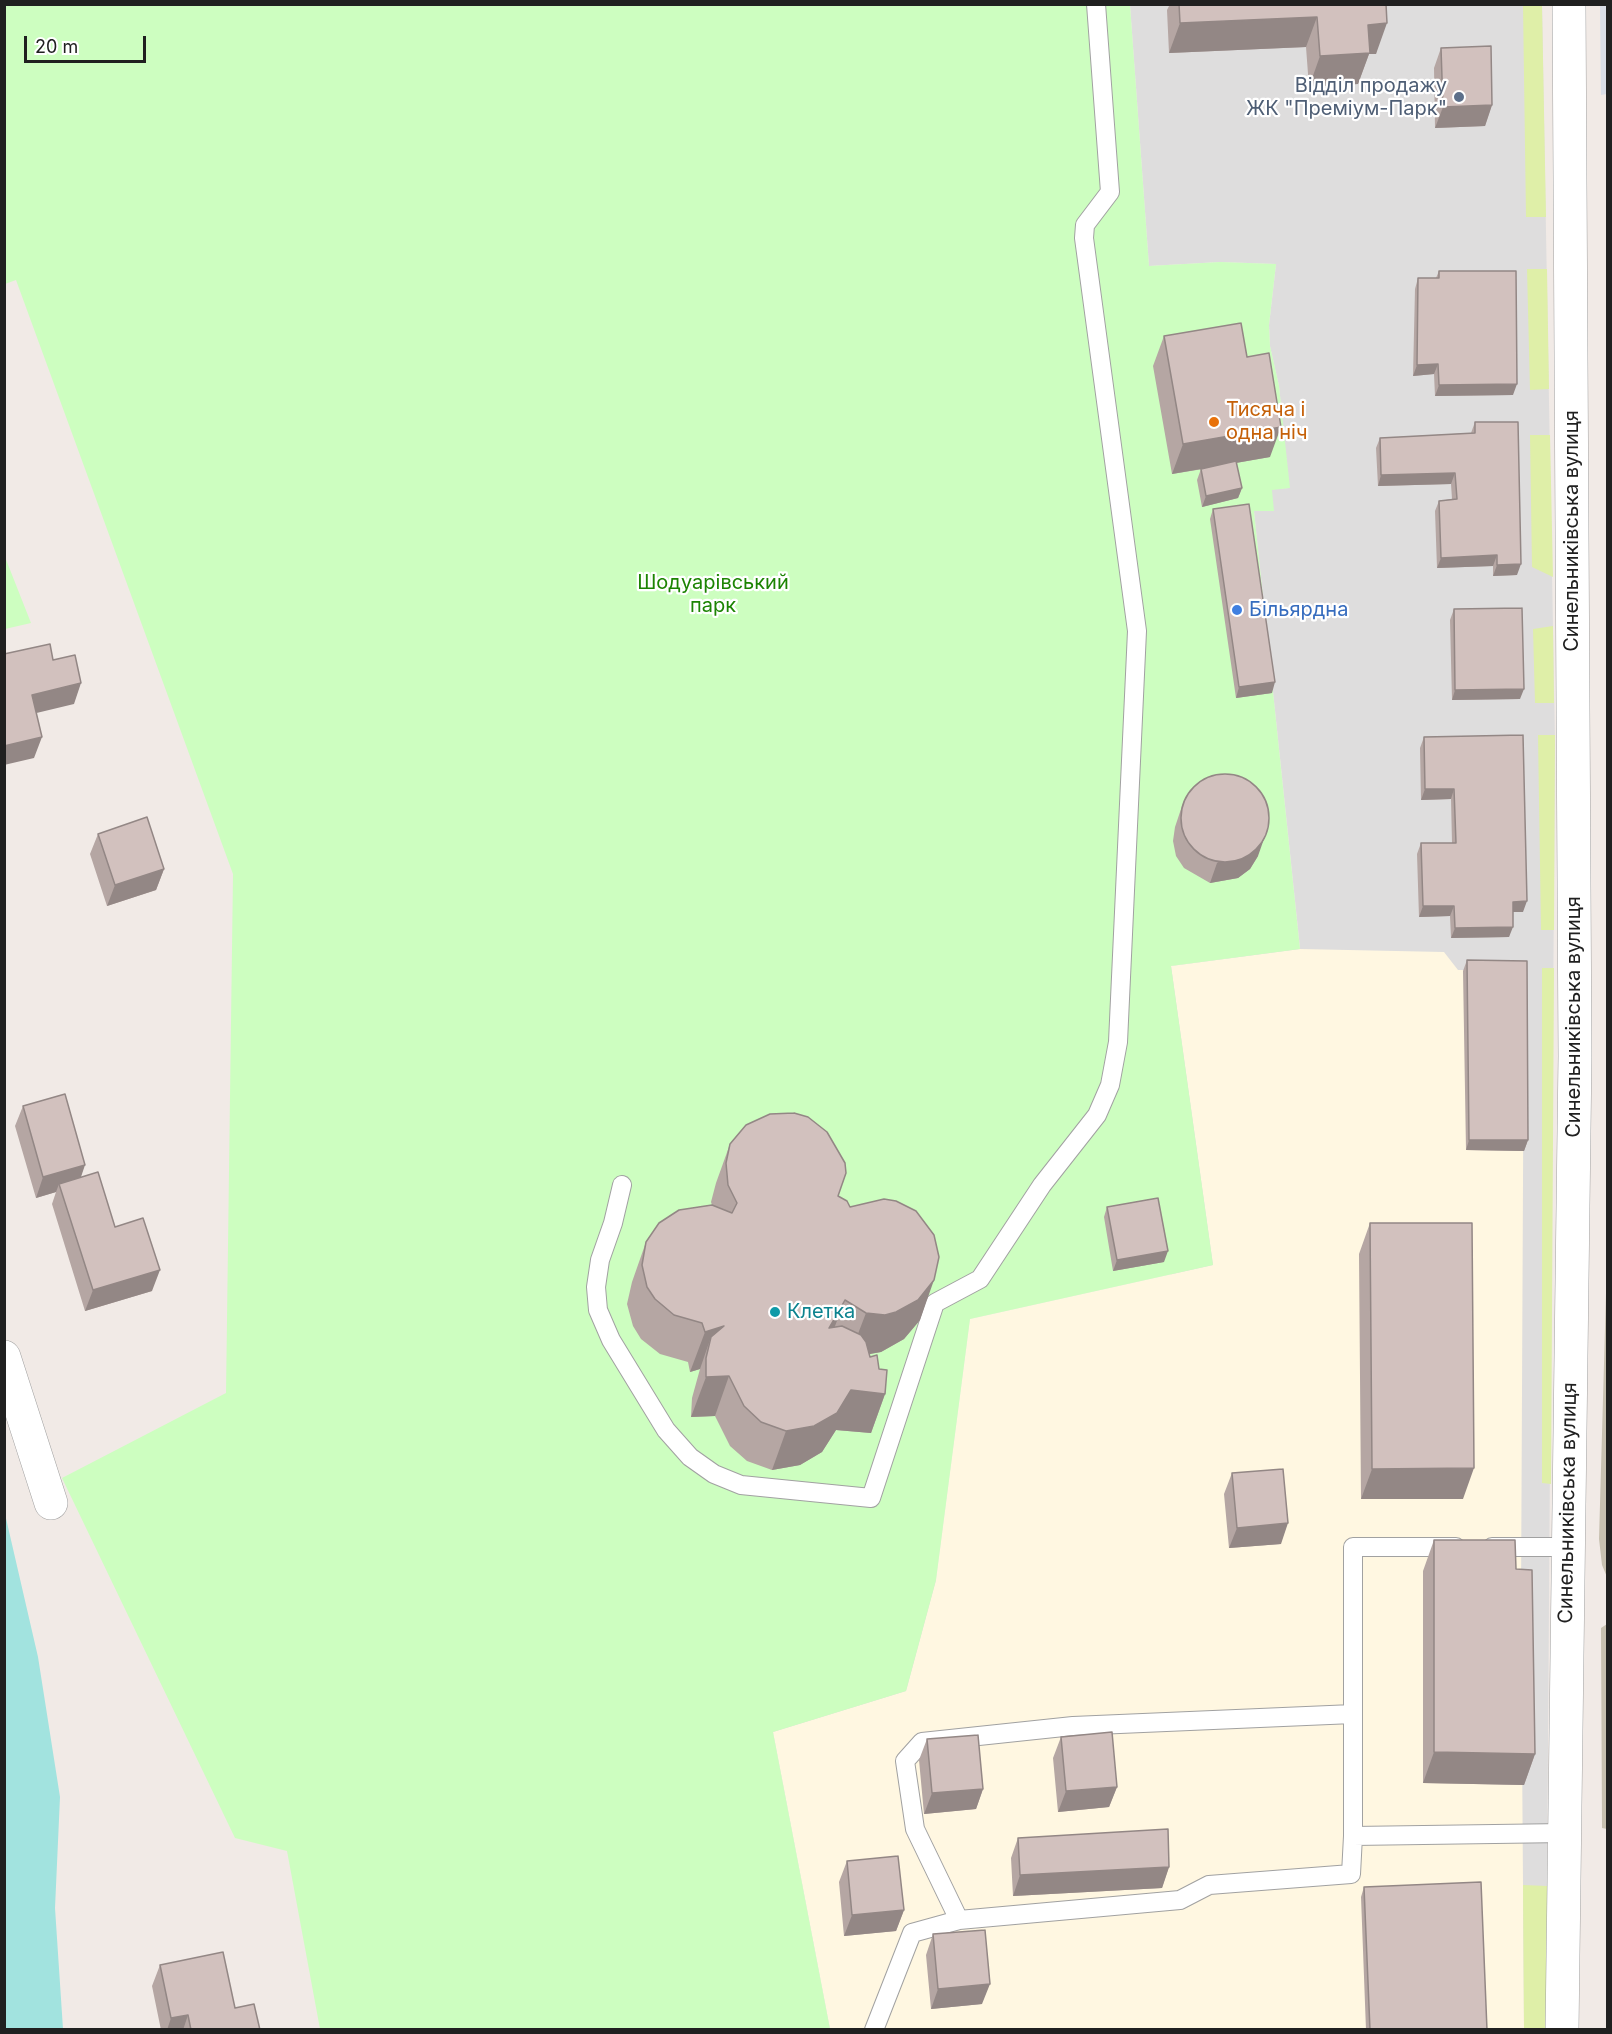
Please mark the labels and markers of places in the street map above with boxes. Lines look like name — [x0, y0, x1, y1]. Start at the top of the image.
place label: Відділ продажу ЖК "Преміум-Парк" — [1246, 74, 1447, 121]
marker: Відділ продажу ЖК "Преміум-Парк" — [1452, 90, 1466, 104]
place label: Тисяча і одна ніч — [1226, 398, 1307, 445]
marker: Тисяча і одна ніч — [1207, 415, 1221, 429]
place label: Більярдна — [1249, 598, 1348, 622]
marker: Більярдна — [1230, 603, 1244, 617]
place label: Клетка — [787, 1300, 855, 1324]
marker: Клетка — [768, 1305, 782, 1319]

